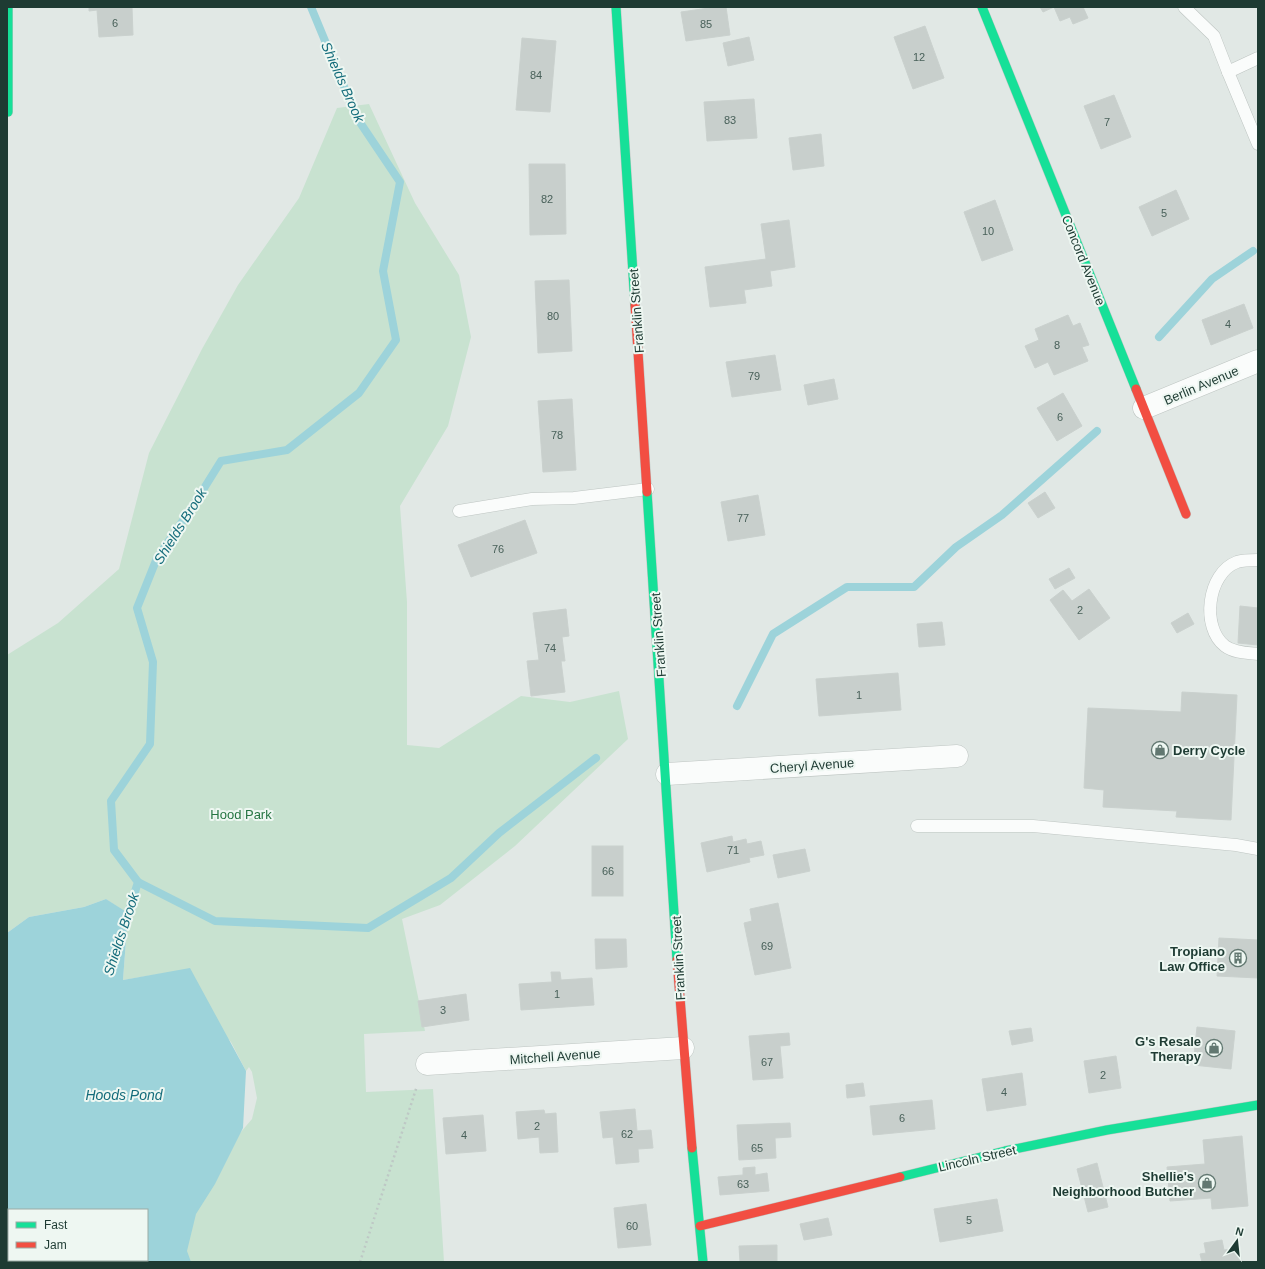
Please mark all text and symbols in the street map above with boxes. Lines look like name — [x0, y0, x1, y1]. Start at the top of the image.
house number: 6 — [112, 17, 118, 29]
house number: 85 — [700, 18, 712, 30]
water label: Shields Brook — [318, 39, 368, 126]
house number: 12 — [913, 51, 925, 63]
house number: 84 — [530, 69, 542, 81]
house number: 83 — [724, 114, 736, 126]
house number: 7 — [1104, 116, 1110, 128]
house number: 82 — [541, 193, 553, 205]
house number: 5 — [1161, 207, 1167, 219]
street label: Concord Avenue — [1059, 213, 1108, 307]
house number: 10 — [982, 225, 994, 237]
street label: Franklin Street — [626, 268, 647, 354]
house number: 80 — [547, 310, 559, 322]
house number: 4 — [1225, 318, 1231, 330]
house number: 8 — [1054, 339, 1060, 351]
street label: Berlin Avenue — [1161, 363, 1241, 408]
house number: 79 — [748, 370, 760, 382]
house number: 6 — [1057, 411, 1063, 423]
house number: 78 — [551, 429, 563, 441]
water label: Shields Brook — [150, 484, 210, 567]
house number: 77 — [737, 512, 749, 524]
house number: 76 — [492, 543, 504, 555]
street label: Franklin Street — [648, 592, 669, 678]
house number: 2 — [1077, 604, 1083, 616]
house number: 74 — [544, 642, 556, 654]
house number: 1 — [856, 689, 862, 701]
shop icon: Derry Cycle — [1150, 740, 1170, 760]
place label: Derry Cycle — [1173, 743, 1245, 758]
street label: Cheryl Avenue — [769, 755, 855, 776]
park label: Hood Park — [210, 807, 272, 822]
house number: 71 — [727, 844, 739, 856]
house number: 66 — [602, 865, 614, 877]
water label: Shields Brook — [100, 890, 142, 978]
street label: Franklin Street — [669, 915, 688, 1001]
house number: 69 — [761, 940, 773, 952]
place label: Tropiano Law Office — [1159, 944, 1225, 974]
building icon: Tropiano Law Office — [1228, 948, 1248, 968]
house number: 1 — [554, 988, 560, 1000]
house number: 3 — [440, 1004, 446, 1016]
place label: G's Resale Therapy — [1135, 1034, 1202, 1064]
shop icon: G's Resale Therapy — [1204, 1038, 1224, 1058]
street label: Mitchell Avenue — [509, 1046, 601, 1067]
house number: 67 — [761, 1056, 773, 1068]
house number: 2 — [1100, 1069, 1106, 1081]
house number: 4 — [1001, 1086, 1007, 1098]
water label: Hoods Pond — [85, 1087, 164, 1103]
house number: 6 — [899, 1112, 905, 1124]
house number: 2 — [534, 1120, 540, 1132]
house number: 62 — [621, 1128, 633, 1140]
house number: 4 — [461, 1129, 467, 1141]
house number: 65 — [751, 1142, 763, 1154]
street label: Lincoln Street — [937, 1142, 1018, 1175]
place label: Shellie's Neighborhood Butcher — [1052, 1169, 1194, 1199]
shop icon: Shellie's Neighborhood Butcher — [1197, 1173, 1217, 1193]
house number: 63 — [737, 1178, 749, 1190]
legend — [8, 1209, 148, 1261]
house number: 5 — [966, 1214, 972, 1226]
text: Fast — [44, 1218, 68, 1232]
house number: 60 — [626, 1220, 638, 1232]
north arrow — [1217, 1221, 1257, 1261]
text: N — [1234, 1225, 1245, 1238]
text: Jam — [44, 1238, 67, 1252]

